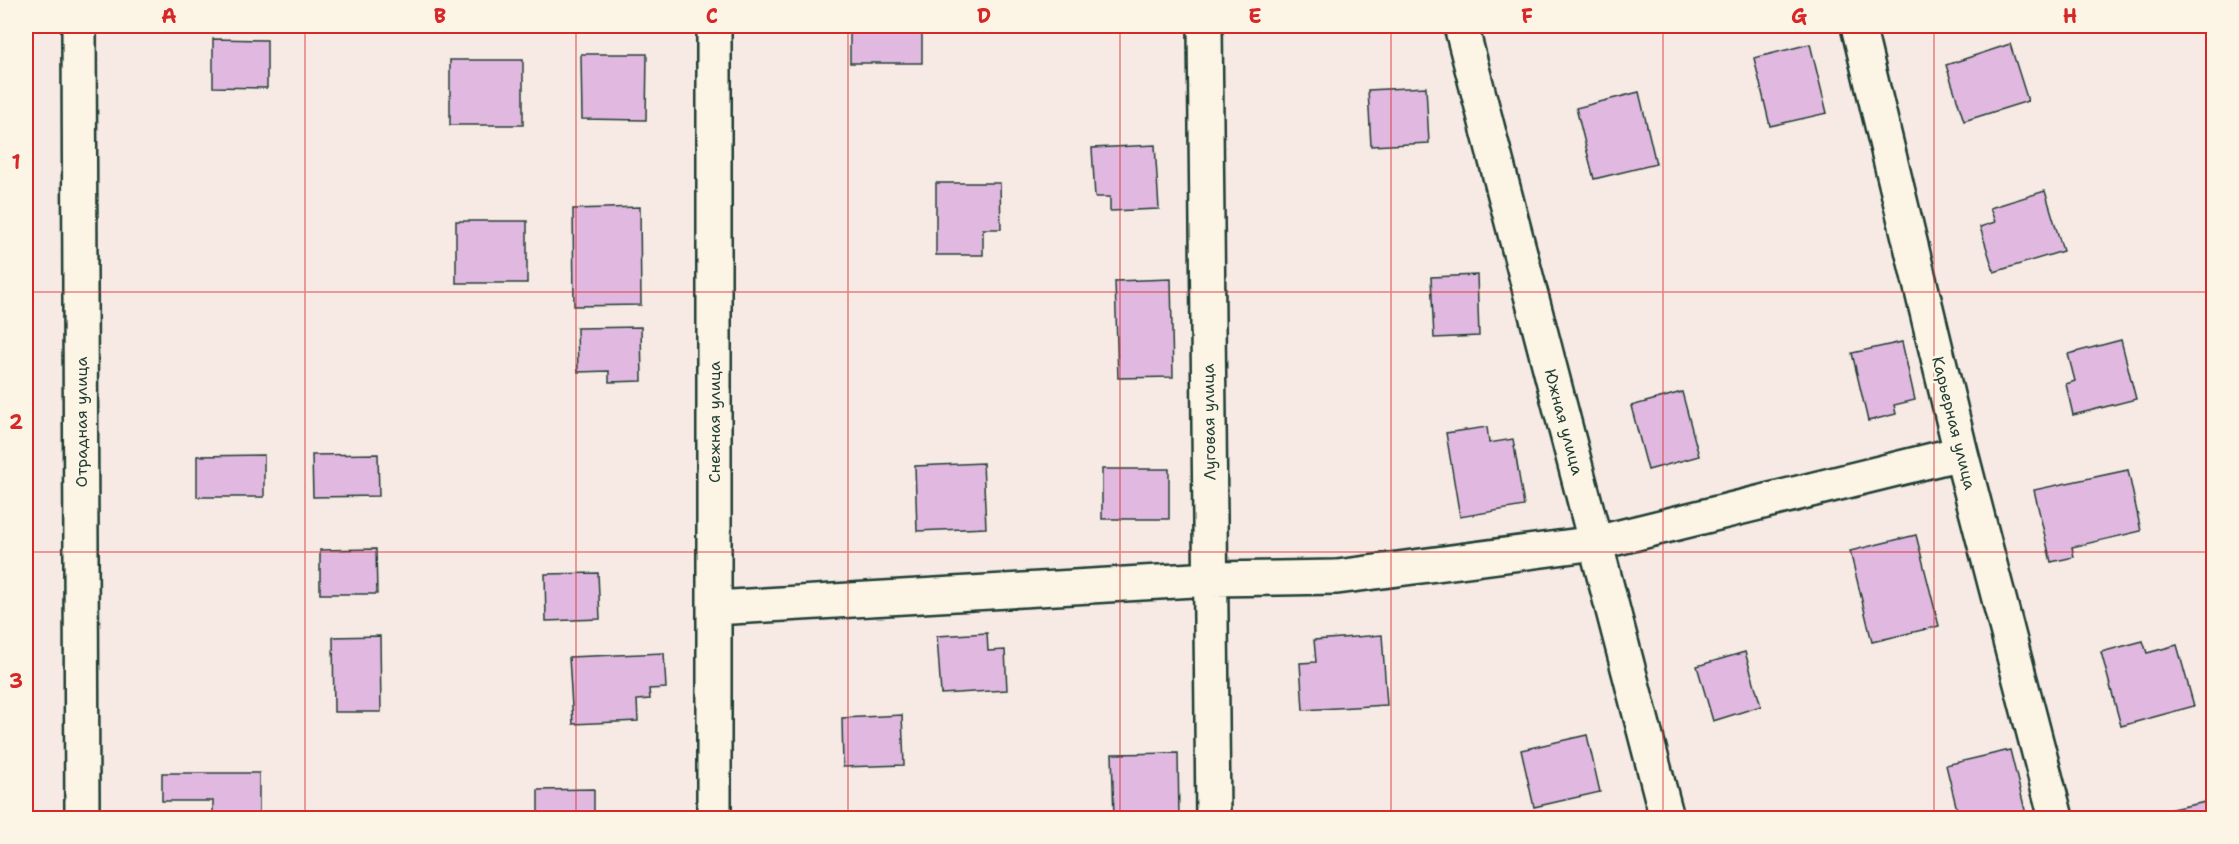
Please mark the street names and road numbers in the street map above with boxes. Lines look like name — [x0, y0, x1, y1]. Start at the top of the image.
street label: Карьерная улица — [1927, 354, 1981, 492]
street label: Отрадная улица — [71, 357, 92, 487]
street label: Снежная улица — [704, 361, 725, 483]
street label: Луговая улица — [1197, 364, 1221, 480]
street label: Южная улица — [1540, 367, 1588, 477]

